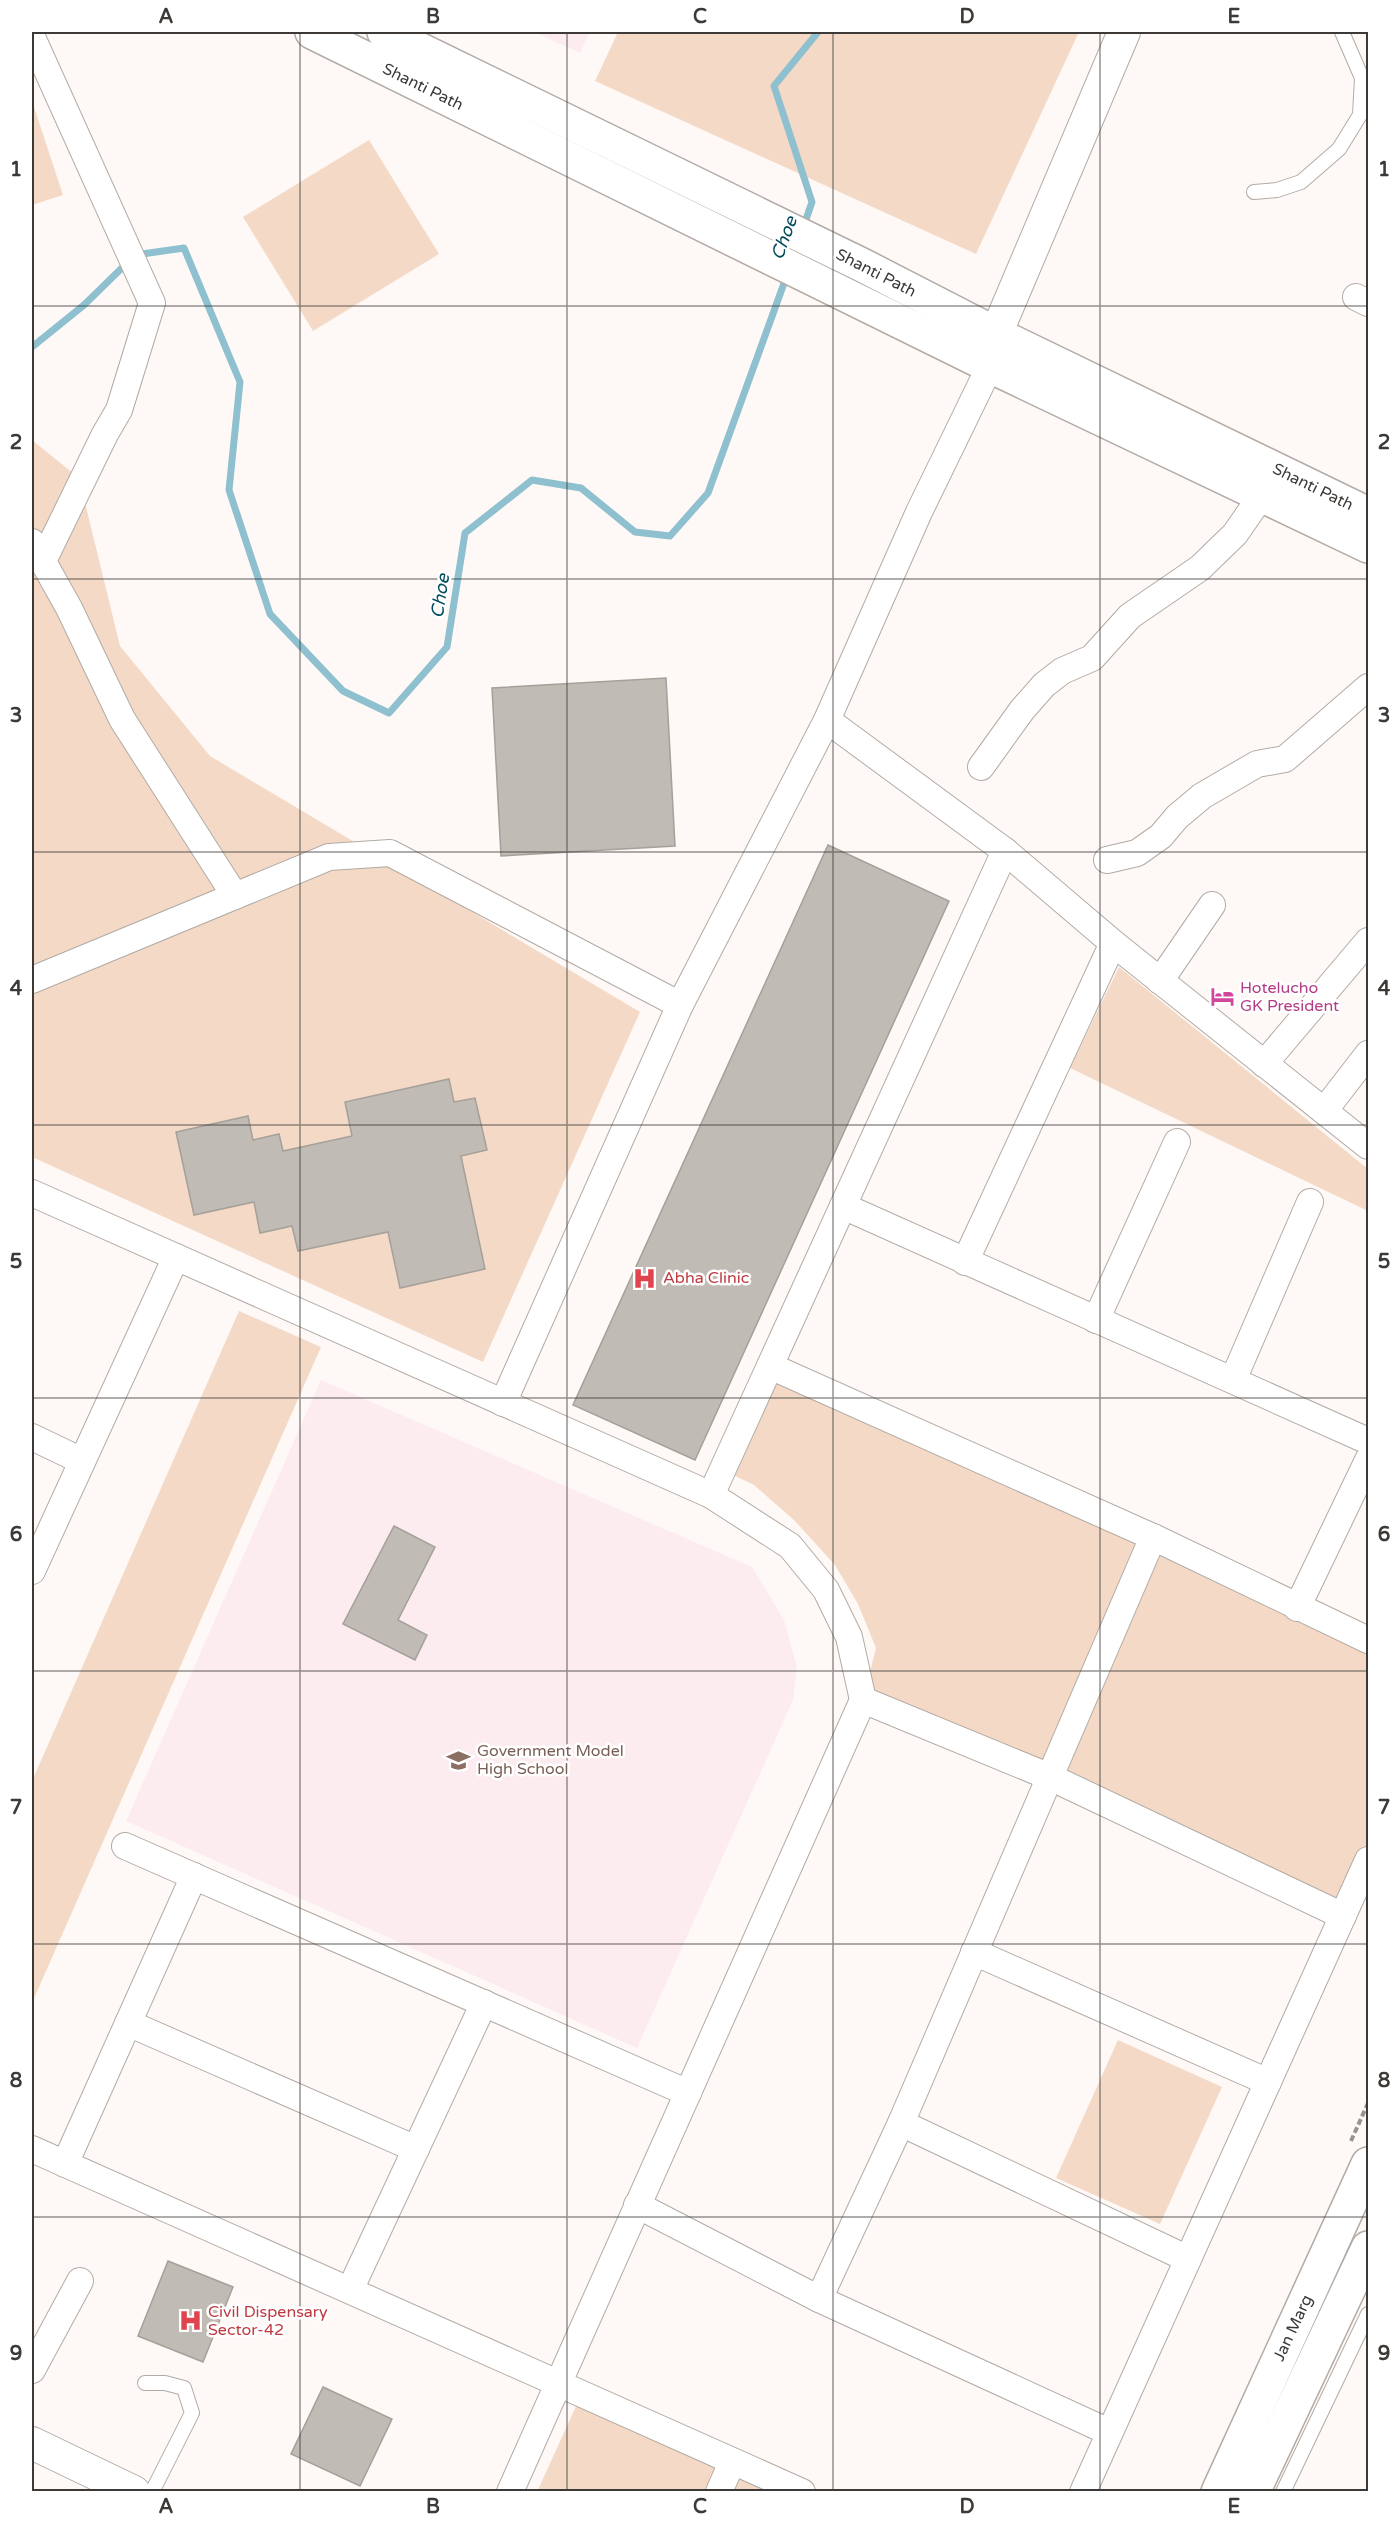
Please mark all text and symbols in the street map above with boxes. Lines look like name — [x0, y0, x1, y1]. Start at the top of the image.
text: A — [159, 5, 174, 29]
text: B — [426, 5, 440, 29]
text: C — [693, 5, 707, 29]
text: D — [959, 5, 975, 29]
text: E — [1228, 5, 1241, 29]
street label: Shanti Path — [379, 59, 467, 115]
text: 1 — [10, 158, 22, 182]
text: 1 — [1378, 158, 1390, 182]
water label: Choe — [766, 213, 802, 263]
street label: Shanti Path — [833, 244, 919, 302]
text: 2 — [10, 431, 22, 455]
text: 2 — [1378, 431, 1390, 455]
street label: Shanti Path — [1269, 459, 1357, 515]
water label: Choe — [426, 571, 454, 620]
text: 3 — [10, 704, 22, 728]
text: 3 — [1378, 704, 1390, 728]
text: 4 — [10, 977, 23, 1001]
text: 4 — [1378, 977, 1391, 1001]
place label: Hotelucho GK President — [1240, 978, 1339, 1016]
hotel icon: Hotelucho GK President — [1209, 984, 1235, 1010]
text: 5 — [10, 1250, 22, 1274]
text: 5 — [1378, 1250, 1390, 1274]
hospital icon: Abha Clinic — [632, 1265, 658, 1291]
place label: Abha Clinic — [663, 1268, 749, 1288]
text: 6 — [10, 1523, 22, 1547]
text: 6 — [1378, 1523, 1390, 1547]
place label: Government Model High School — [477, 1741, 624, 1779]
school or university icon: Government Model High School — [446, 1747, 472, 1773]
text: 7 — [10, 1796, 22, 1820]
text: 7 — [1378, 1796, 1390, 1820]
text: 8 — [10, 2069, 22, 2093]
text: 8 — [1378, 2069, 1390, 2093]
street label: Jan Marg — [1269, 2292, 1317, 2364]
place label: Civil Dispensary Sector-42 — [208, 2302, 328, 2340]
hospital icon: Civil Dispensary Sector-42 — [177, 2308, 203, 2334]
text: 9 — [10, 2342, 22, 2366]
text: 9 — [1378, 2342, 1390, 2366]
text: A — [159, 2495, 174, 2519]
text: B — [426, 2495, 440, 2519]
text: C — [693, 2495, 707, 2519]
text: D — [959, 2495, 975, 2519]
text: E — [1228, 2495, 1241, 2519]

